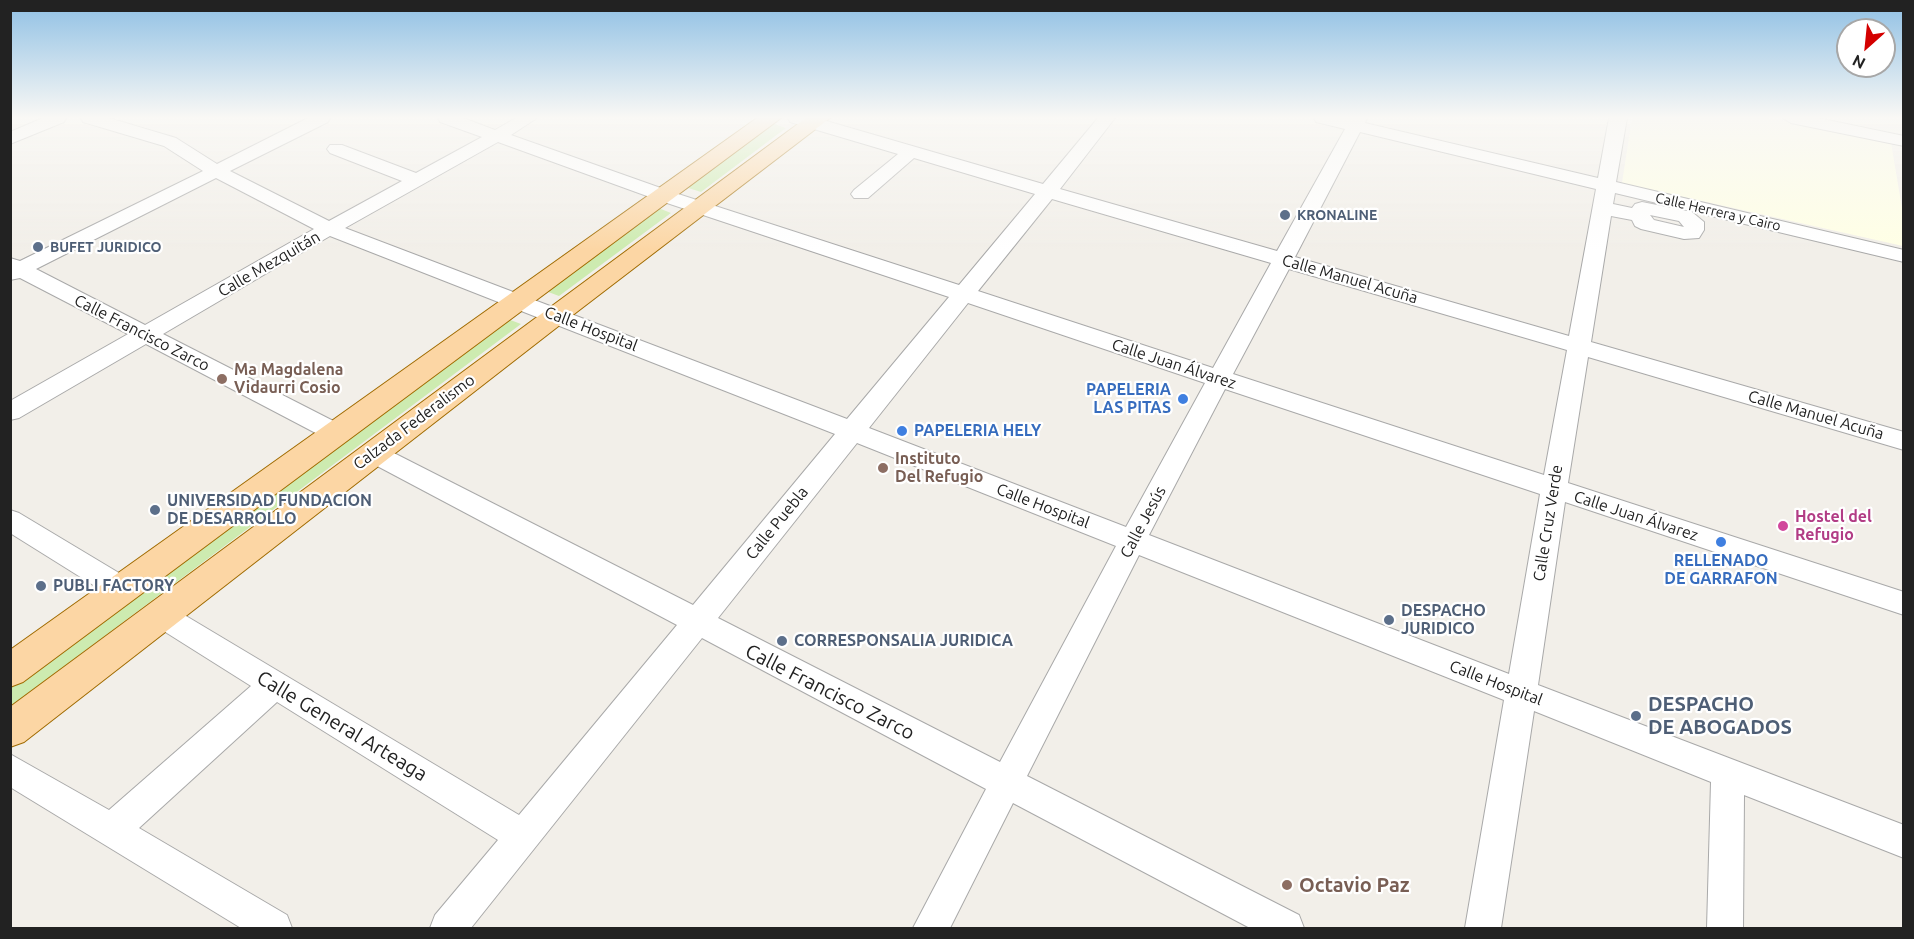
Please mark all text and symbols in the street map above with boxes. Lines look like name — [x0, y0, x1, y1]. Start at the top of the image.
north arrow — [1836, 18, 1896, 78]
text: N — [1849, 52, 1868, 73]
street label: Calle Herrera y Cairo — [1654, 189, 1782, 235]
place label: KRONALINE — [1297, 207, 1377, 223]
marker: KRONALINE — [1278, 208, 1292, 222]
street label: Calle Mezquitán — [214, 227, 324, 301]
place label: BUFET JURIDICO — [50, 239, 162, 255]
marker: BUFET JURIDICO — [31, 240, 45, 254]
street label: Calle Manuel Acuña — [1280, 250, 1420, 308]
street label: Calle Francisco Zarco — [71, 291, 213, 375]
street label: Calle Hospital — [542, 302, 640, 356]
street label: Calle Juan Álvarez — [1109, 335, 1239, 393]
place label: Ma Magdalena Vidaurri Cosio — [234, 360, 343, 398]
street label: Calzada Federalismo — [350, 370, 478, 474]
marker: Ma Magdalena Vidaurri Cosio — [215, 372, 229, 386]
place label: PAPELERIA LAS PITAS — [1086, 380, 1171, 418]
street label: Calle Manuel Acuña — [1746, 386, 1886, 444]
marker: PAPELERIA LAS PITAS — [1176, 392, 1190, 406]
place label: PAPELERIA HELY — [914, 421, 1041, 441]
marker: PAPELERIA HELY — [895, 424, 909, 438]
place label: Instituto Del Refugio — [895, 449, 983, 487]
marker: Instituto Del Refugio — [876, 461, 890, 475]
street label: Calle Cruz Verde — [1529, 463, 1567, 583]
street label: Calle Hospital — [994, 479, 1092, 533]
street label: Calle Puebla — [742, 483, 812, 563]
street label: Calle Jesús — [1116, 483, 1170, 561]
street label: Calle Juan Álvarez — [1571, 487, 1701, 545]
place label: UNIVERSIDAD FUNDACION DE DESARROLLO — [167, 491, 372, 529]
marker: UNIVERSIDAD FUNDACION DE DESARROLLO — [148, 503, 162, 517]
place label: Hostel del Refugio — [1795, 507, 1872, 545]
marker: Hostel del Refugio — [1776, 519, 1790, 533]
marker: RELLENADO DE GARRAFON — [1714, 535, 1728, 549]
place label: RELLENADO DE GARRAFON — [1664, 551, 1778, 589]
place label: PUBLI FACTORY — [53, 576, 174, 596]
marker: PUBLI FACTORY — [34, 579, 48, 593]
place label: DESPACHO JURIDICO — [1401, 601, 1486, 639]
marker: DESPACHO JURIDICO — [1382, 613, 1396, 627]
place label: CORRESPONSALIA JURIDICA — [794, 631, 1013, 651]
marker: CORRESPONSALIA JURIDICA — [775, 634, 789, 648]
street label: Calle Francisco Zarco — [741, 639, 919, 745]
street label: Calle Hospital — [1447, 656, 1545, 710]
street label: Calle General Arteaga — [252, 666, 432, 786]
place label: DESPACHO DE ABOGADOS — [1648, 692, 1792, 739]
marker: DESPACHO DE ABOGADOS — [1629, 709, 1643, 723]
place label: Octavio Paz — [1299, 873, 1410, 897]
marker: Octavio Paz — [1280, 878, 1294, 892]

